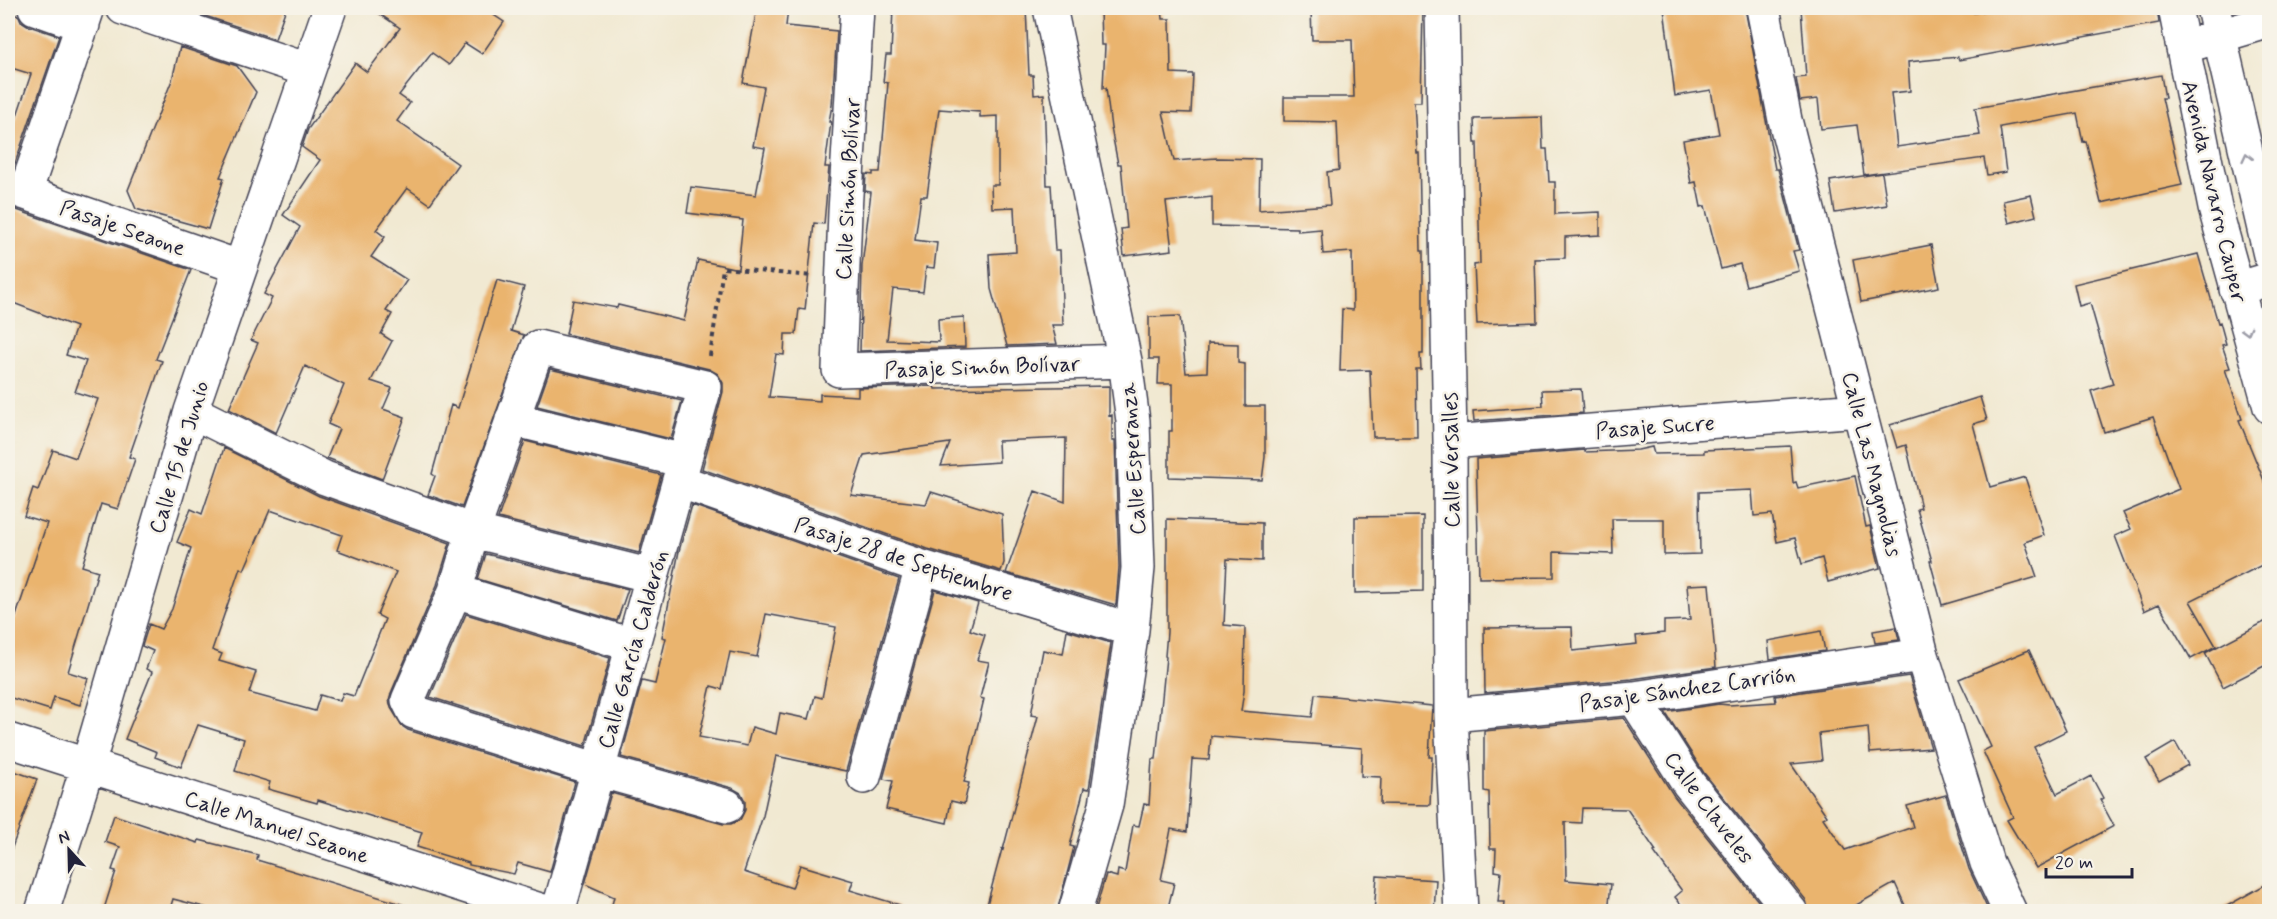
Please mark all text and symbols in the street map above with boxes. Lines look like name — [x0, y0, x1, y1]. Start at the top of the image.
street label: Avenida Navarro Cauper — [2174, 78, 2252, 306]
street label: Calle Simón Bolívar — [830, 97, 868, 281]
one-way arrow — [2241, 152, 2254, 162]
street label: Pasaje Seaone — [56, 194, 189, 264]
one-way arrow — [2240, 325, 2252, 336]
street label: Pasaje Simón Bolívar — [884, 351, 1081, 385]
street label: Calle Las Magnolias — [1834, 369, 1908, 560]
street label: Calle 15 de Junio — [143, 378, 216, 537]
street label: Calle Esperanza — [1115, 381, 1153, 536]
street label: Calle Versalles — [1437, 392, 1467, 528]
street label: Pasaje Sucre — [1595, 410, 1716, 446]
street label: Pasaje 28 de Septiembre — [791, 511, 1016, 608]
street label: Calle García Calderón — [592, 547, 676, 752]
street label: Pasaje Sánchez Carrión — [1577, 661, 1797, 719]
street label: Calle Claveles — [1657, 747, 1760, 870]
street label: Calle Manuel Seaone — [181, 785, 372, 871]
north arrow — [39, 820, 99, 880]
text: N — [55, 826, 73, 849]
scale bar — [2046, 841, 2132, 879]
text: 20 m — [2055, 851, 2093, 875]

